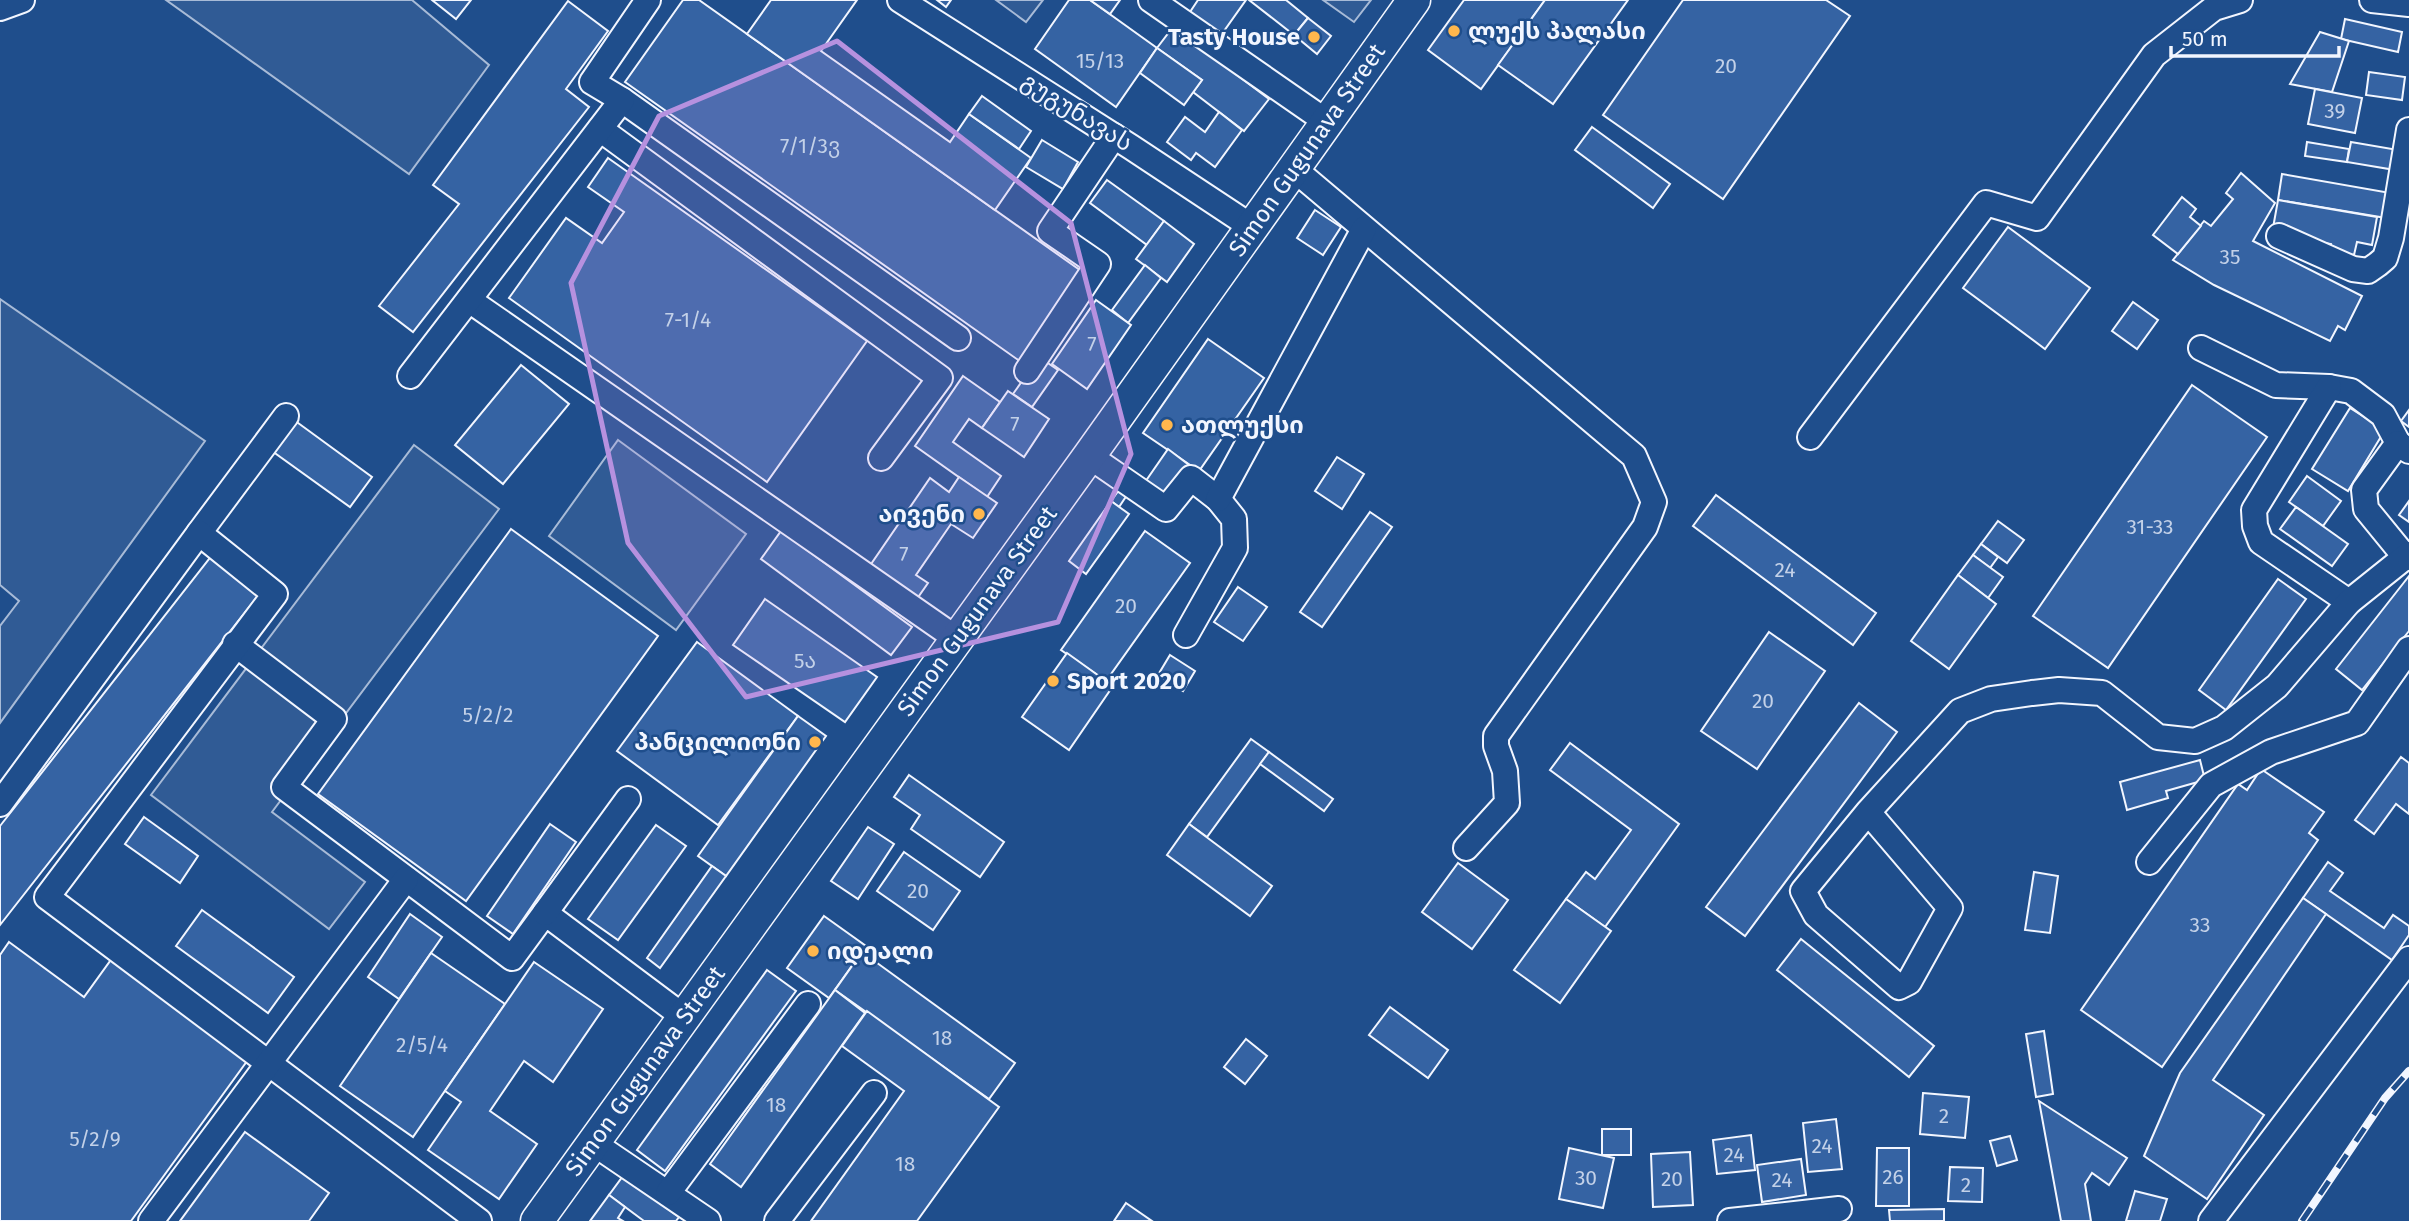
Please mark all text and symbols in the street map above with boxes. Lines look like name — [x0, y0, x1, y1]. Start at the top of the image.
scale bar — [2171, 14, 2339, 58]
place label: ლუქს პალასი — [1468, 17, 1646, 45]
place label: Tasty House — [1168, 23, 1300, 51]
marker: ლუქს პალასი — [1446, 23, 1462, 39]
text: 50 m — [2182, 26, 2228, 52]
marker: Tasty House — [1306, 29, 1322, 45]
street label: Simon Gugunava Street — [1223, 38, 1391, 262]
house number: 15/13 — [1076, 48, 1124, 74]
house number: 20 — [1715, 53, 1737, 79]
street label: გუგუნავას — [1016, 67, 1138, 157]
house number: 39 — [2324, 98, 2346, 124]
house number: 7/1/3ვ — [780, 133, 840, 159]
house number: 35 — [2220, 244, 2241, 270]
house number: 7-1/4 — [665, 307, 711, 333]
house number: 7 — [1087, 331, 1097, 357]
house number: 7 — [1010, 411, 1020, 437]
place label: ათლუქსი — [1181, 411, 1304, 439]
marker: ათლუქსი — [1159, 417, 1175, 433]
place label: აივენი — [878, 500, 965, 528]
street label: Simon Gugunava Street — [891, 500, 1063, 722]
marker: აივენი — [971, 506, 987, 522]
house number: 31-33 — [2126, 514, 2174, 540]
house number: 7 — [899, 541, 909, 567]
house number: 24 — [1775, 557, 1796, 583]
house number: 20 — [1115, 593, 1137, 619]
house number: 5ა — [794, 648, 816, 674]
place label: Sport 2020 — [1067, 667, 1186, 695]
marker: Sport 2020 — [1045, 673, 1061, 689]
house number: 20 — [1752, 688, 1774, 714]
house number: 5/2/2 — [462, 702, 514, 728]
place label: პანცილიონი — [634, 728, 801, 756]
marker: პანცილიონი — [807, 734, 823, 750]
house number: 20 — [907, 878, 929, 904]
house number: 33 — [2190, 912, 2210, 938]
place label: იდეალი — [827, 937, 934, 966]
marker: იდეალი — [805, 943, 821, 959]
street label: Simon Gugunava Street — [559, 960, 731, 1182]
house number: 18 — [932, 1025, 952, 1051]
house number: 2/5/4 — [396, 1032, 448, 1058]
house number: 18 — [766, 1092, 786, 1118]
house number: 2 — [1939, 1103, 1949, 1129]
house number: 5/2/9 — [69, 1126, 121, 1152]
house number: 24 — [1812, 1133, 1833, 1159]
house number: 24 — [1724, 1142, 1745, 1168]
house number: 18 — [895, 1151, 915, 1177]
house number: 26 — [1882, 1164, 1904, 1190]
house number: 30 — [1575, 1165, 1597, 1191]
house number: 20 — [1661, 1166, 1683, 1192]
house number: 24 — [1772, 1167, 1793, 1193]
house number: 2 — [1961, 1172, 1971, 1198]

